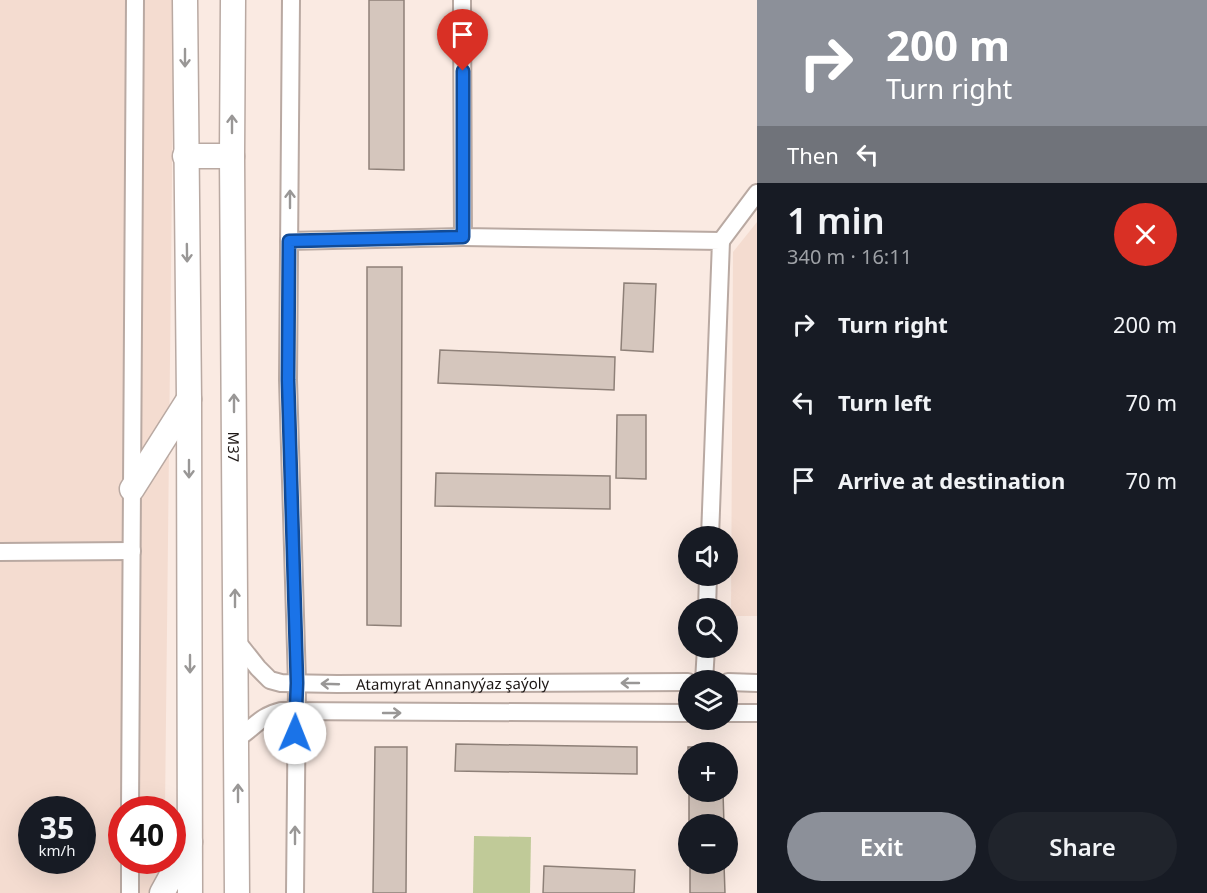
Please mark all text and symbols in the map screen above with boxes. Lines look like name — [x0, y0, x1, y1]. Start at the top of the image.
pin — [437, 9, 488, 71]
text: 200 m — [886, 16, 1010, 73]
icon: arrive — [446, 18, 479, 51]
icon: right — [787, 24, 865, 102]
one-way arrow — [179, 48, 191, 68]
text: Turn right — [886, 70, 1012, 107]
one-way arrow — [226, 114, 238, 134]
icon: left — [851, 138, 884, 171]
text: Then — [787, 140, 839, 170]
one-way arrow — [284, 189, 295, 209]
text: 1 min — [787, 196, 885, 245]
button: close — [1114, 203, 1177, 266]
one-way arrow — [181, 243, 193, 263]
text: 340 m · 16:11 — [787, 243, 912, 270]
icon: right — [787, 308, 820, 341]
text: Turn right — [838, 309, 948, 339]
text: 200 m — [1113, 309, 1177, 339]
icon: left — [787, 386, 820, 419]
text: Turn left — [838, 387, 932, 417]
text: 70 m — [1126, 387, 1177, 417]
one-way arrow — [228, 393, 239, 413]
street label: M37 — [224, 432, 244, 462]
one-way arrow — [183, 459, 195, 479]
icon: arrive — [787, 464, 820, 497]
text: Arrive at destination — [838, 465, 1065, 495]
text: 70 m — [1126, 465, 1177, 495]
map controls — [678, 526, 738, 874]
button: sound — [678, 526, 738, 586]
one-way arrow — [229, 588, 241, 608]
button: search — [678, 598, 738, 658]
one-way arrow — [184, 654, 196, 674]
button: layers — [678, 670, 738, 730]
street label: Atamyrat Annanyýaz şaýoly — [356, 673, 550, 694]
one-way arrow — [621, 677, 641, 689]
one-way arrow — [321, 678, 341, 690]
position arrow — [263, 701, 327, 765]
one-way arrow — [381, 707, 401, 719]
button: + — [678, 742, 738, 802]
one-way arrow — [232, 783, 244, 803]
speed limit sign: 40 — [108, 796, 186, 874]
text: 35 — [40, 807, 74, 848]
button: Exit — [787, 812, 976, 881]
button: Share — [988, 812, 1177, 881]
button: − — [678, 814, 738, 874]
one-way arrow — [289, 825, 301, 845]
text: km/h — [39, 840, 75, 860]

